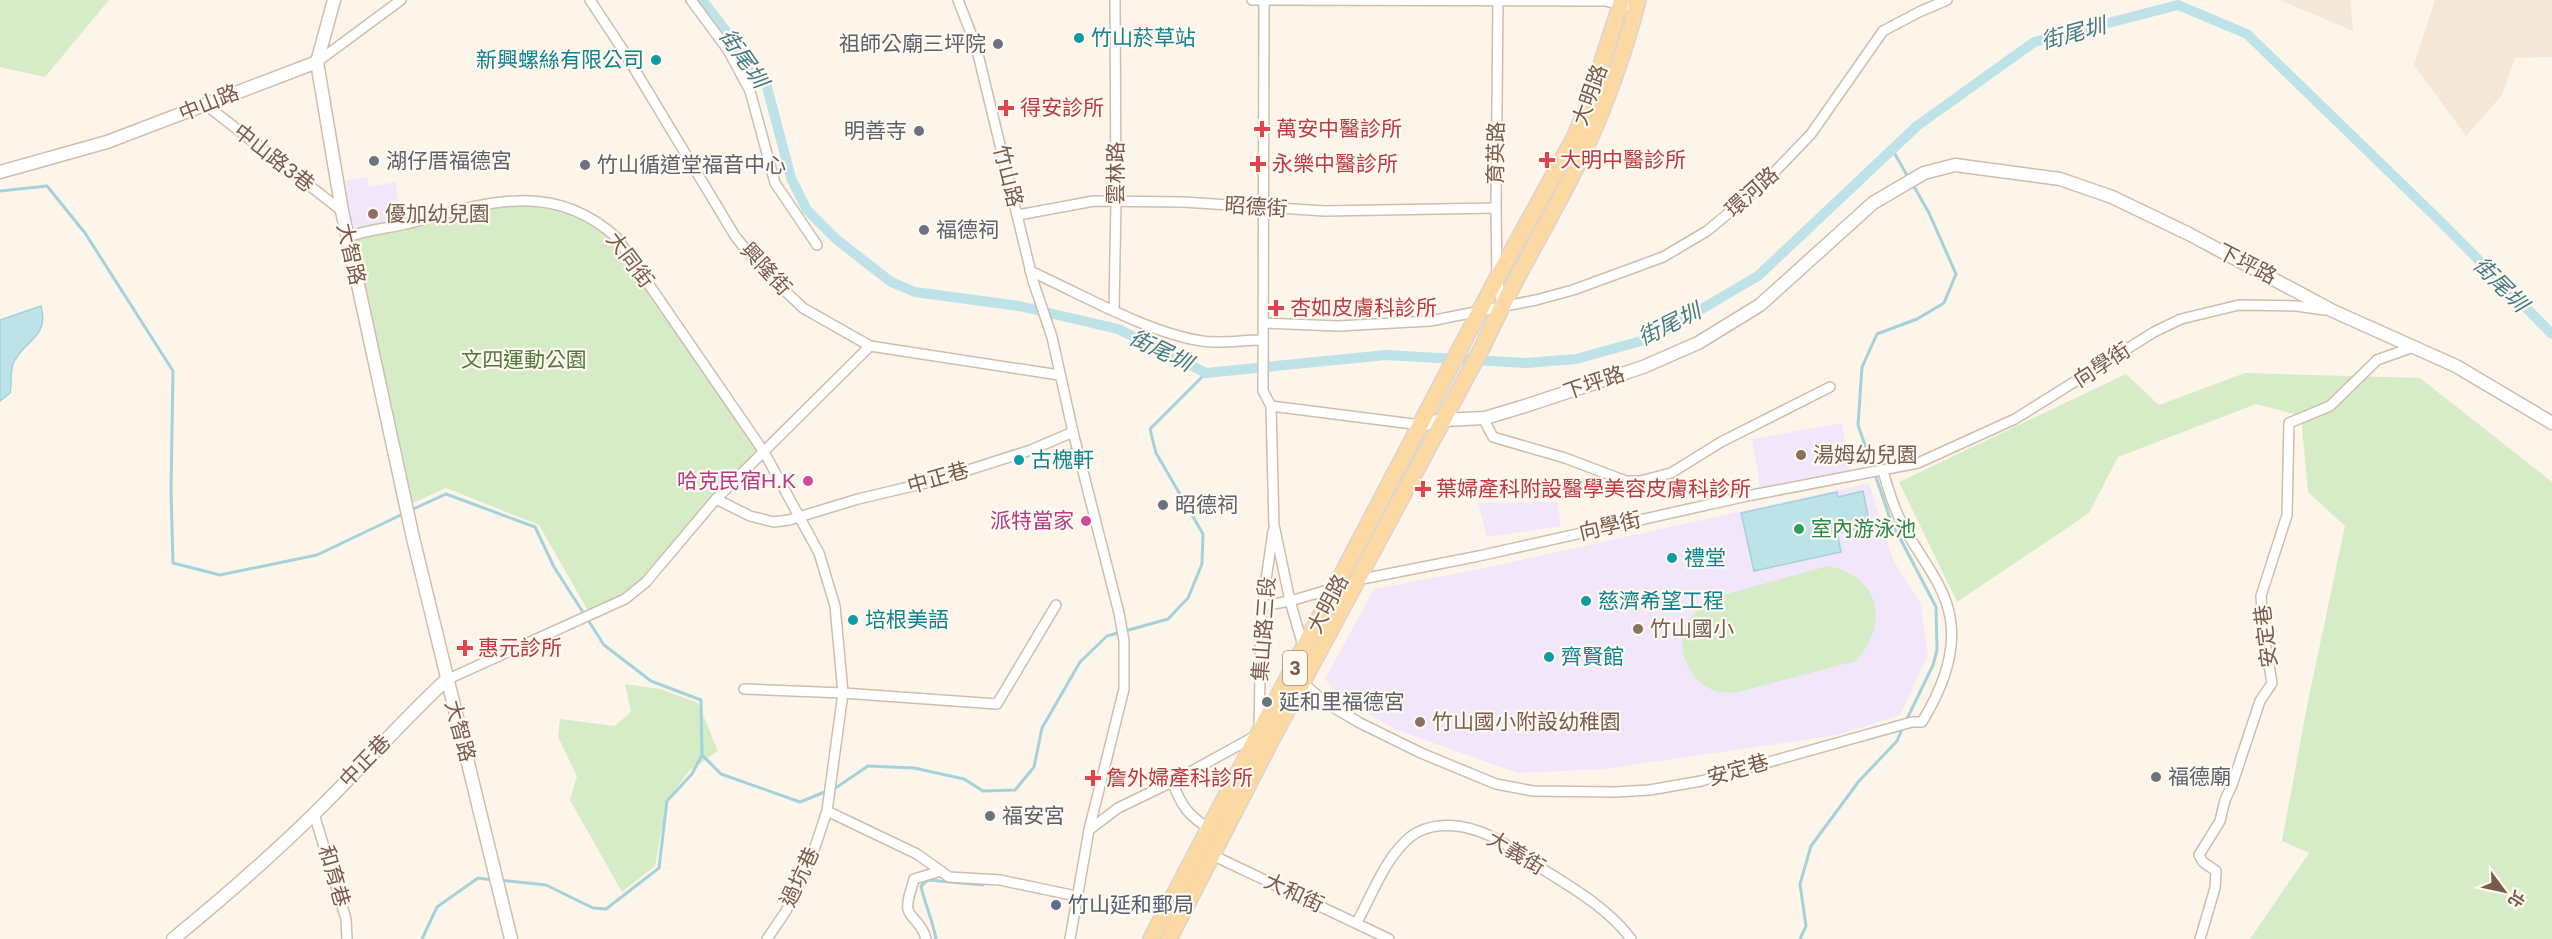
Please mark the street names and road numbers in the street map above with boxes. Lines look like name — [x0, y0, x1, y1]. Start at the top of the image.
street label: 大明路 — [1568, 61, 1611, 128]
street label: 中山路 — [175, 80, 242, 125]
street label: 中山路3巷 — [230, 119, 319, 196]
street label: 育英路 — [1483, 121, 1508, 185]
street label: 雲林路 — [1104, 142, 1127, 205]
street label: 竹山路 — [990, 143, 1027, 209]
street label: 環河路 — [1721, 162, 1783, 221]
street label: 昭德街 — [1224, 193, 1288, 220]
street label: 大智路 — [333, 221, 370, 287]
street label: 大同街 — [602, 228, 659, 292]
street label: 興隆街 — [736, 238, 796, 300]
street label: 下坪路 — [2214, 239, 2281, 288]
street label: 向學街 — [2069, 338, 2134, 391]
street label: 下坪路 — [1560, 361, 1627, 404]
street label: 中正巷 — [904, 458, 971, 497]
street label: 向學街 — [1577, 507, 1643, 544]
street label: 大明路 — [1303, 571, 1353, 637]
street label: 集山路三段 — [1248, 576, 1279, 682]
street label: 安定巷 — [2250, 603, 2281, 669]
road number: 3 — [1283, 651, 1307, 685]
street label: 大智路 — [441, 697, 480, 764]
street label: 中正巷 — [334, 730, 395, 791]
street label: 安定巷 — [1704, 750, 1771, 789]
street label: 大義街 — [1483, 826, 1549, 879]
street label: 和育巷 — [315, 842, 354, 909]
street label: 過坑巷 — [776, 843, 823, 910]
street label: 大和街 — [1261, 869, 1328, 916]

